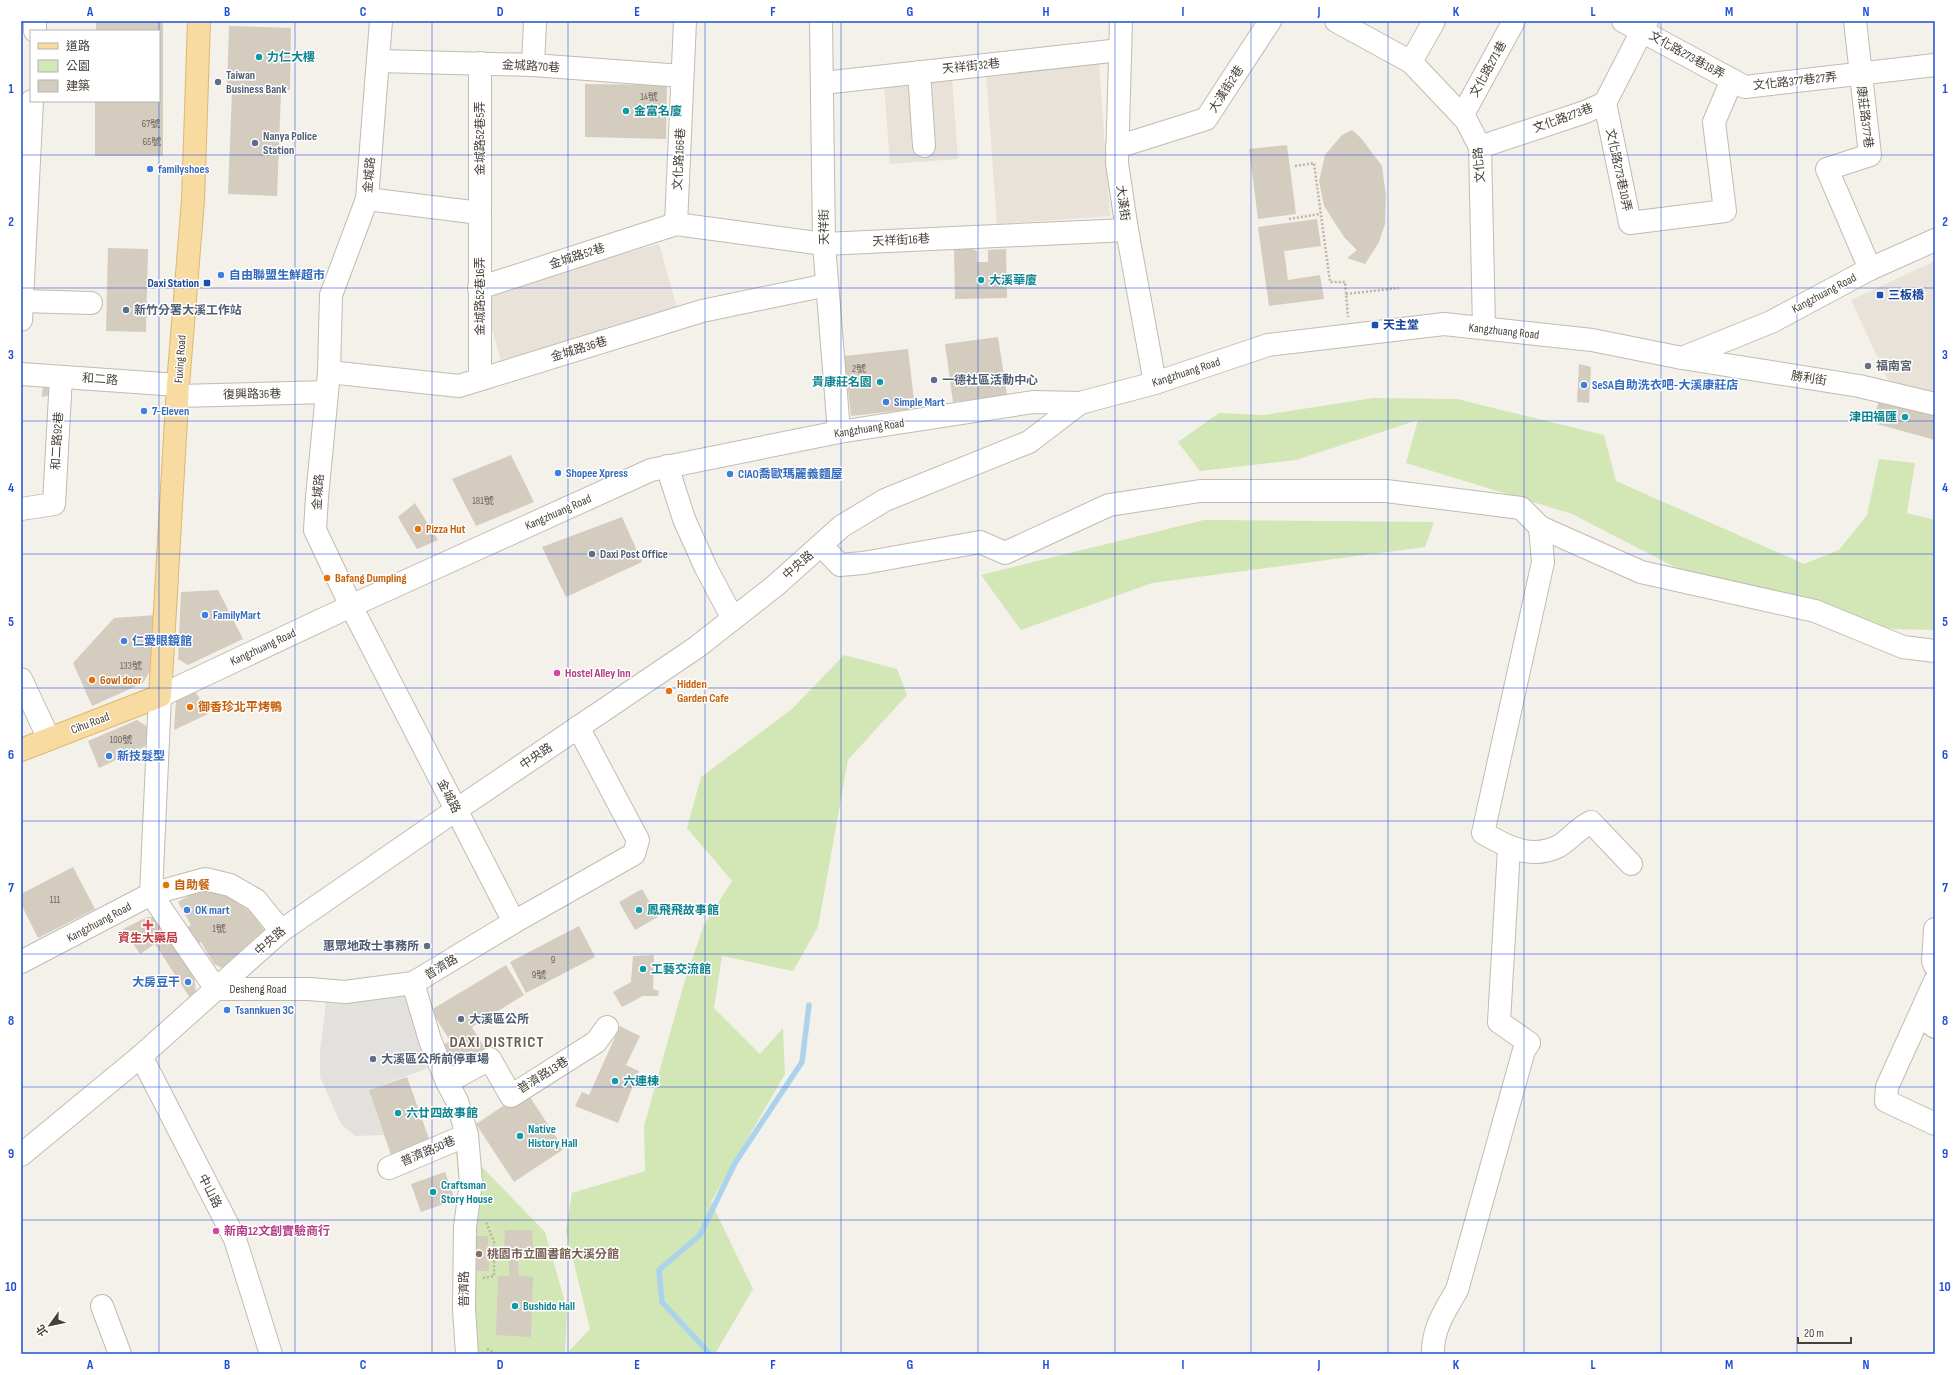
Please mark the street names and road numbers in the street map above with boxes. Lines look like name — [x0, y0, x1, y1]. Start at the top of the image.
street label: 文化路273巷18弄 — [1646, 28, 1727, 82]
street label: 文化路271巷 — [1467, 38, 1510, 100]
street label: 天祥街32巷 — [941, 56, 1001, 77]
street label: 金城路70巷 — [502, 57, 560, 76]
street label: 大漢街2巷 — [1206, 63, 1247, 116]
street label: 文化路377巷27弄 — [1752, 70, 1838, 93]
street label: 康莊路377巷 — [1853, 85, 1876, 149]
street label: 金城路52巷5弄 — [473, 101, 488, 175]
street label: 文化路273巷 — [1531, 101, 1595, 136]
street label: 文化路166巷 — [670, 127, 689, 191]
street label: 文化路273巷10弄 — [1602, 127, 1635, 213]
street label: 文化路 — [1470, 146, 1489, 184]
street label: 金城路 — [360, 156, 379, 194]
street label: 大漢街 — [1113, 184, 1132, 222]
street label: 天祥街 — [817, 209, 832, 245]
street label: 天祥街16巷 — [872, 232, 930, 249]
street label: 金城路52巷 — [547, 240, 607, 273]
street label: 金城路52巷16弄 — [473, 256, 488, 336]
street label: Kangzhuang Road — [1789, 270, 1859, 317]
street label: Kangzhuang Road — [1468, 320, 1540, 343]
street label: 金城路36巷 — [549, 334, 609, 365]
street label: Fuxing Road — [171, 335, 190, 384]
street label: Kangzhuang Road — [1150, 354, 1222, 391]
street label: 勝利街 — [1790, 368, 1828, 389]
street label: 和二路 — [81, 371, 118, 388]
street label: 復興路36巷 — [223, 386, 281, 403]
street label: 和二路92巷 — [48, 412, 67, 471]
street label: Kangzhuang Road — [833, 416, 905, 441]
street label: 金城路 — [310, 474, 327, 511]
street label: Kangzhuang Road — [523, 491, 594, 534]
street label: 中央路 — [780, 548, 817, 583]
street label: Kangzhuang Road — [228, 626, 298, 669]
street label: Cihu Road — [69, 709, 112, 738]
street label: 中央路 — [517, 740, 555, 773]
street label: 金城路 — [434, 777, 463, 816]
street label: Kangzhuang Road — [64, 899, 134, 946]
street label: 中央路 — [252, 924, 289, 959]
street label: 普濟路 — [422, 952, 461, 983]
street label: Desheng Road — [230, 982, 286, 997]
street label: 普濟路13巷 — [515, 1054, 572, 1097]
street label: 普濟路50巷 — [398, 1133, 458, 1170]
street label: 中山路 — [195, 1172, 224, 1211]
street label: 普濟路 — [457, 1271, 472, 1307]

